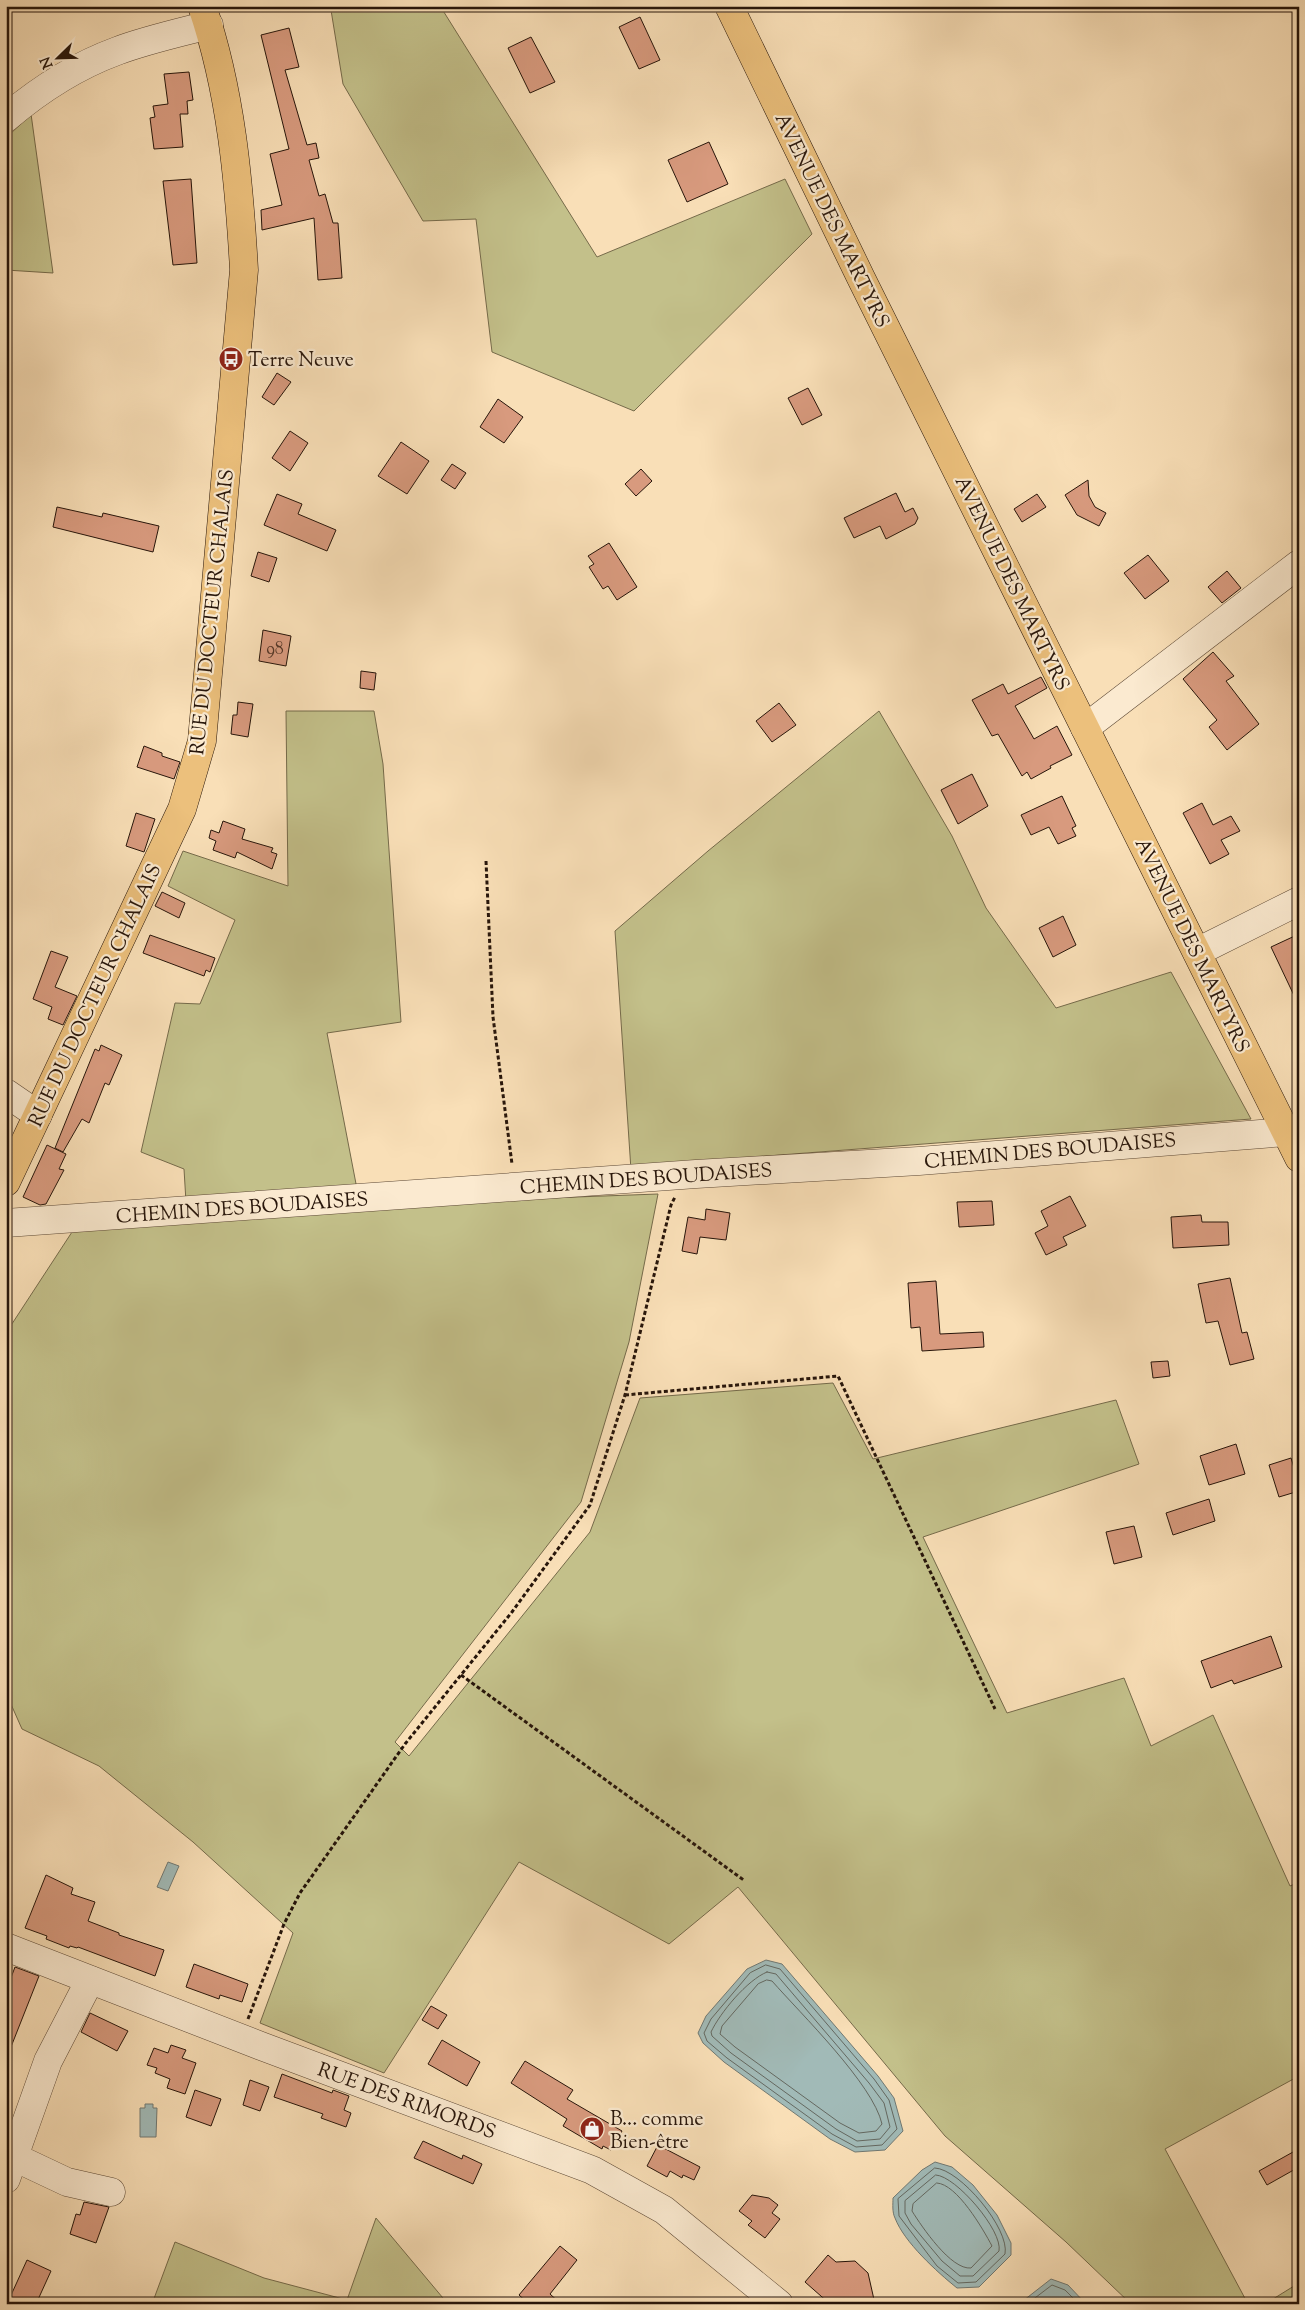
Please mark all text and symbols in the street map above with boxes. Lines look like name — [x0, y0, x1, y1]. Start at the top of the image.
north arrow — [32, 32, 82, 82]
text: N — [36, 53, 59, 71]
street label: AVENUE DES MARTYRS — [766, 109, 895, 333]
bus stop icon: Terre Neuve — [218, 346, 244, 372]
place label: Terre Neuve — [248, 347, 354, 376]
street label: RUE DU DOCTEUR CHALAIS — [184, 468, 243, 757]
street label: AVENUE DES MARTYRS — [946, 472, 1075, 696]
house number: 98 — [266, 637, 284, 663]
street label: AVENUE DES MARTYRS — [1126, 834, 1255, 1058]
street label: RUE DU DOCTEUR CHALAIS — [22, 860, 170, 1132]
street label: CHEMIN DES BOUDAISES — [923, 1127, 1177, 1178]
street label: CHEMIN DES BOUDAISES — [519, 1157, 773, 1204]
street label: CHEMIN DES BOUDAISES — [115, 1186, 369, 1233]
street label: RUE DES RIMORDS — [313, 2057, 499, 2148]
place label: B... comme Bien-être — [610, 2106, 704, 2158]
shop icon: B... comme Bien-être — [579, 2116, 605, 2142]

